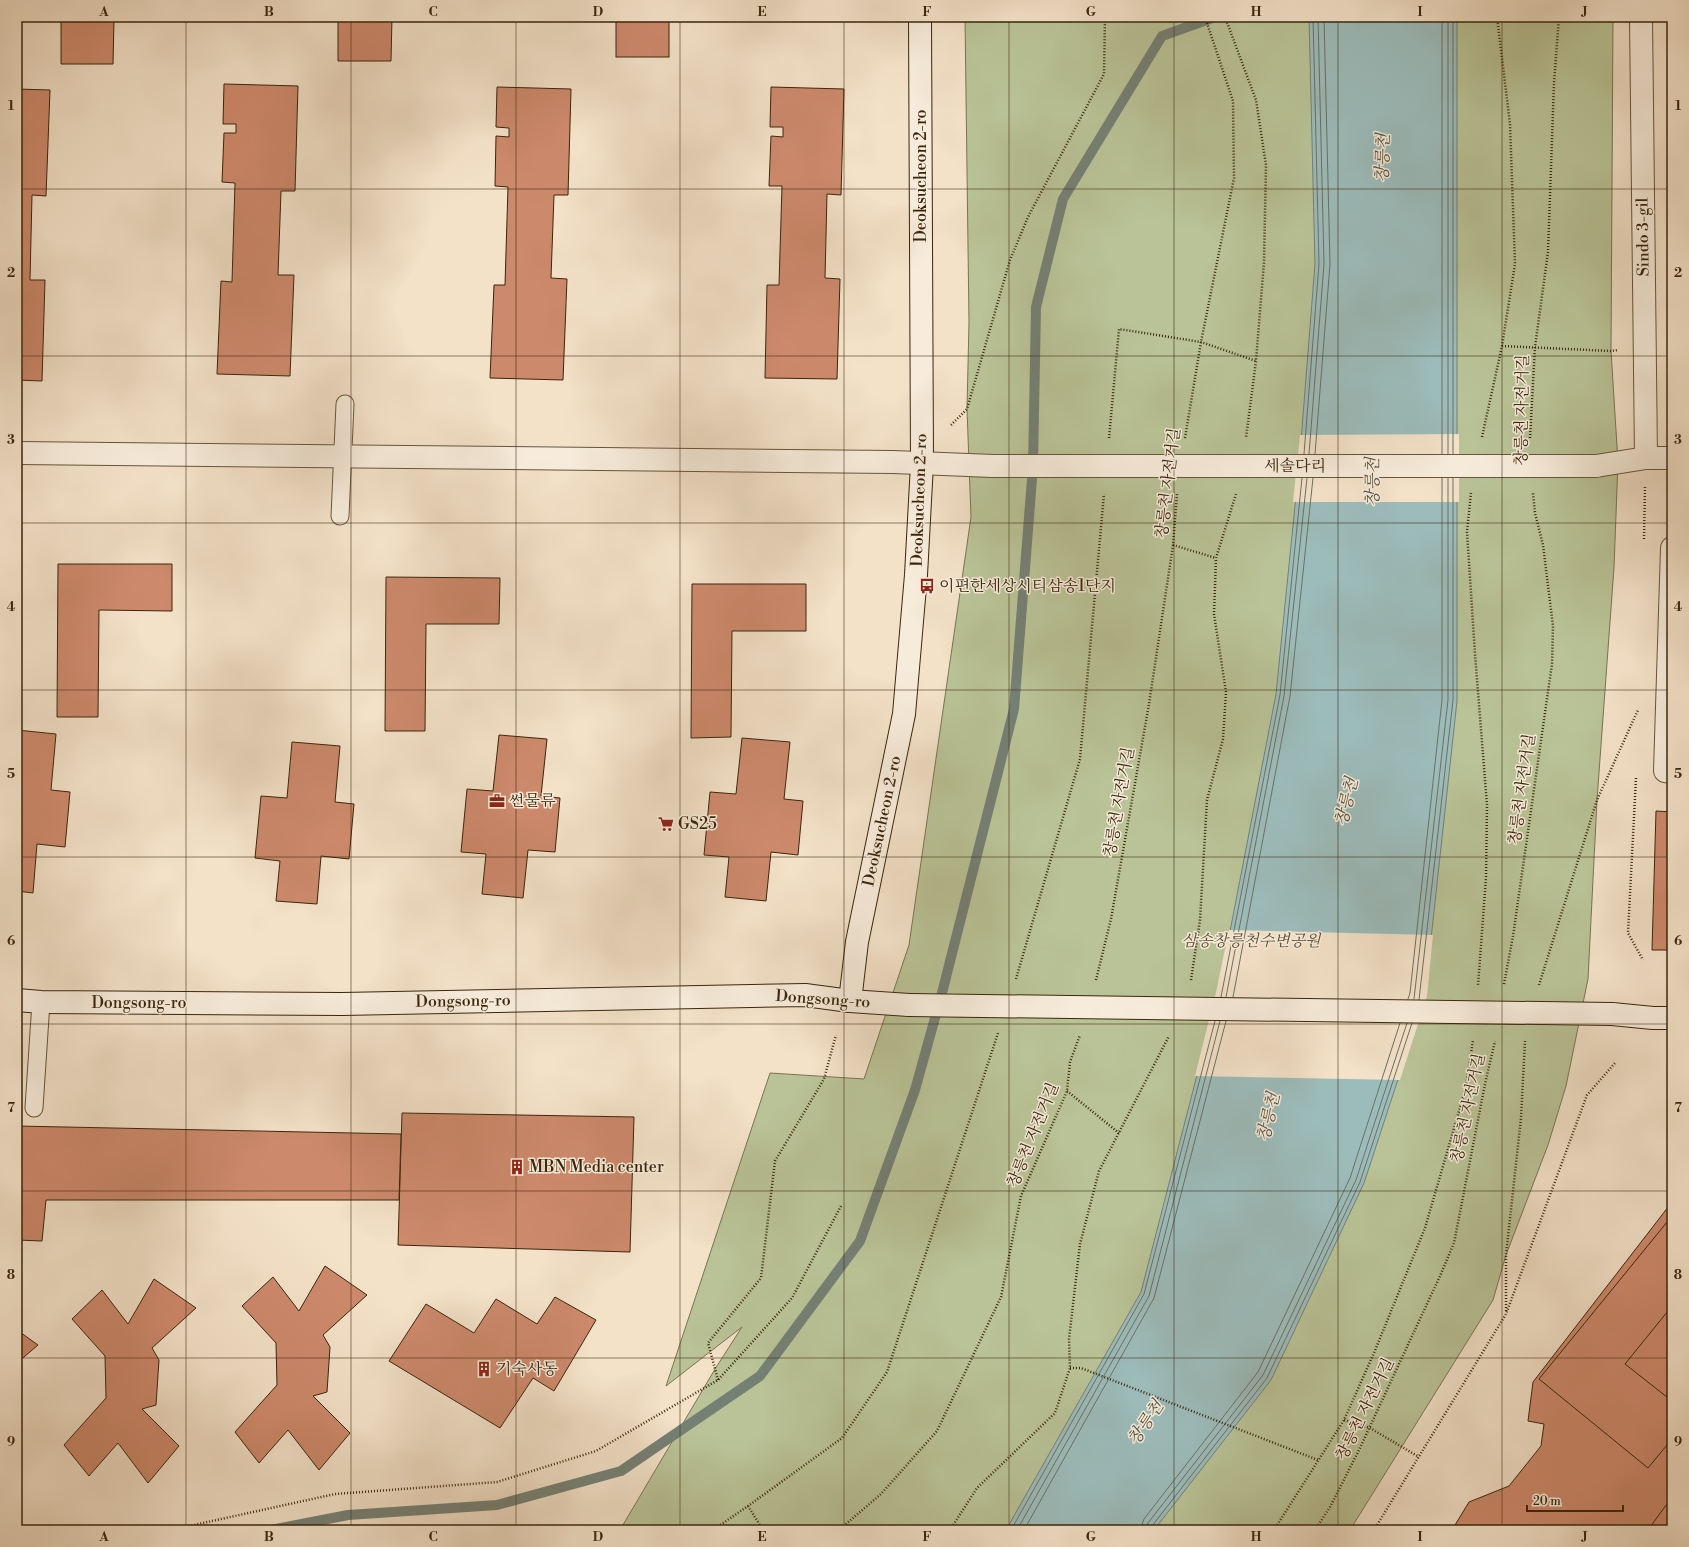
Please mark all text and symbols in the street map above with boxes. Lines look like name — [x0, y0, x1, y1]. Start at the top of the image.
text: A — [98, 4, 109, 20]
text: B — [264, 4, 274, 20]
text: C — [428, 4, 438, 20]
text: D — [593, 4, 603, 20]
text: E — [757, 4, 767, 20]
text: F — [922, 4, 932, 20]
text: G — [1086, 4, 1097, 20]
text: H — [1251, 4, 1262, 20]
text: I — [1417, 4, 1423, 20]
text: J — [1580, 4, 1588, 20]
text: 1 — [8, 98, 15, 114]
text: 1 — [1675, 98, 1682, 114]
street label: Deoksucheon 2-ro — [911, 109, 931, 243]
water label: 창릉천 — [1371, 131, 1395, 183]
street label: Sindo 3-gil — [1632, 197, 1654, 277]
text: 2 — [7, 265, 15, 281]
text: 2 — [1674, 265, 1682, 281]
street label: 창릉천 자전거길 — [1511, 354, 1533, 466]
street label: 창릉천 자전거길 — [1151, 426, 1185, 540]
text: 3 — [7, 432, 15, 448]
text: 3 — [1674, 432, 1682, 448]
street label: Deoksucheon 2-ro — [907, 433, 931, 567]
street label: 세솔다리 — [1264, 456, 1326, 476]
water label: 창릉천 — [1362, 456, 1384, 507]
place label: 이편한세상시티삼송1단지 — [939, 576, 1116, 596]
bus stop icon: 이편한세상시티삼송1단지 — [918, 577, 936, 595]
text: 4 — [7, 599, 16, 615]
text: 4 — [1674, 599, 1683, 615]
street label: 창릉천 자전거길 — [1504, 732, 1540, 846]
street label: 창릉천 자전거길 — [1099, 745, 1139, 859]
street label: Deoksucheon 2-ro — [858, 754, 906, 888]
text: 5 — [7, 766, 15, 782]
text: 5 — [1674, 766, 1682, 782]
water label: 창릉천 — [1330, 774, 1364, 829]
place label: 썬물류 — [509, 791, 556, 811]
office icon: 썬물류 — [488, 792, 506, 810]
place label: GS25 — [678, 814, 717, 834]
supermarket icon: GS25 — [657, 815, 675, 833]
park label: 삼송창릉천수변공원 — [1181, 931, 1322, 951]
text: 6 — [7, 933, 15, 949]
text: 6 — [1674, 933, 1682, 949]
street label: Dongsong-ro — [775, 986, 871, 1012]
street label: Dongsong-ro — [415, 990, 511, 1012]
street label: Dongsong-ro — [91, 993, 187, 1013]
street label: 창릉천 자전거길 — [1447, 1051, 1489, 1165]
street label: 창릉천 자전거길 — [1003, 1080, 1063, 1190]
water label: 창릉천 — [1253, 1089, 1286, 1143]
text: 7 — [7, 1100, 15, 1116]
text: 7 — [1674, 1100, 1682, 1116]
place label: MBN Media center — [529, 1157, 664, 1177]
building icon: MBN Media center — [508, 1158, 526, 1176]
text: 8 — [7, 1267, 15, 1283]
text: 8 — [1674, 1267, 1682, 1283]
street label: 창릉천 자전거길 — [1332, 1355, 1398, 1463]
place label: 기숙사동 — [496, 1359, 558, 1379]
building icon: 기숙사동 — [475, 1360, 493, 1378]
water label: 창릉천 — [1123, 1395, 1170, 1450]
text: 9 — [7, 1434, 15, 1450]
text: 9 — [1674, 1434, 1682, 1450]
scale bar — [1527, 1487, 1623, 1513]
text: 20 m — [1533, 1494, 1561, 1509]
text: A — [98, 1529, 109, 1545]
text: B — [264, 1529, 274, 1545]
text: C — [428, 1529, 438, 1545]
text: D — [593, 1529, 603, 1545]
text: E — [757, 1529, 767, 1545]
text: F — [922, 1529, 932, 1545]
text: G — [1086, 1529, 1097, 1545]
text: H — [1251, 1529, 1262, 1545]
text: I — [1417, 1529, 1423, 1545]
text: J — [1580, 1529, 1588, 1545]

